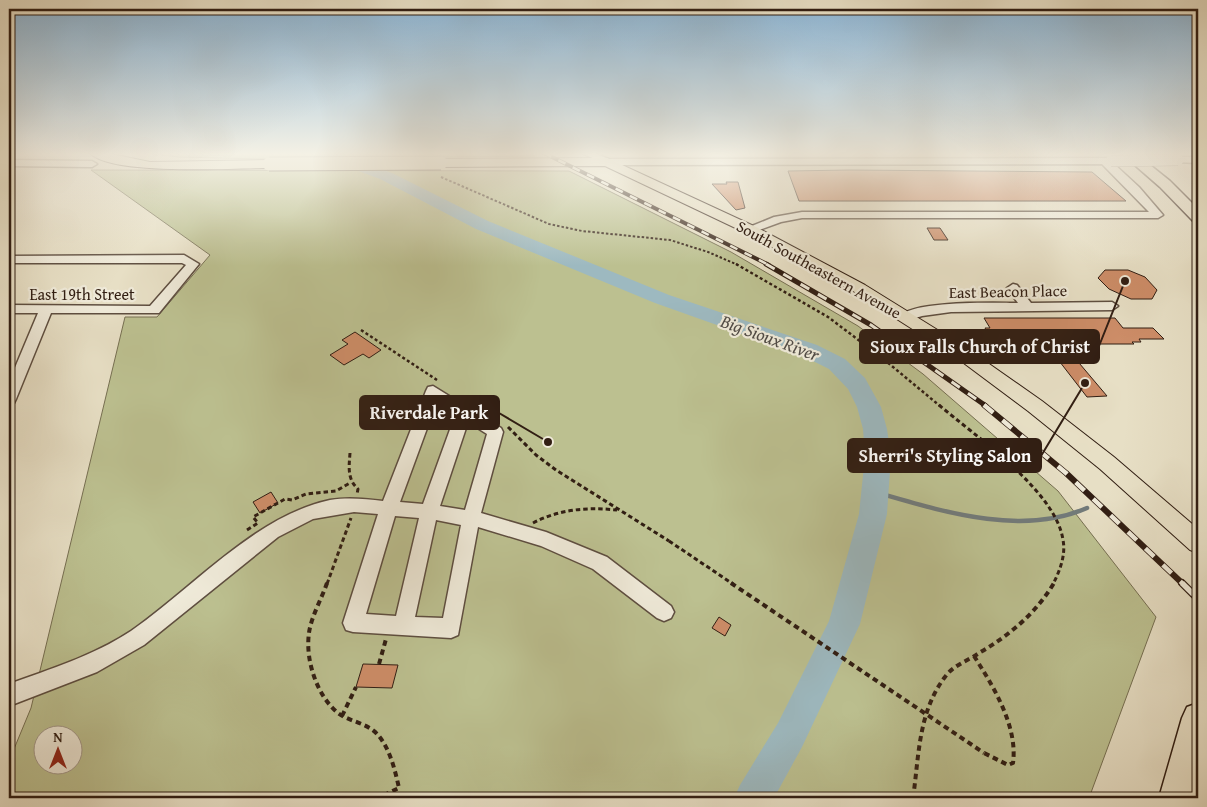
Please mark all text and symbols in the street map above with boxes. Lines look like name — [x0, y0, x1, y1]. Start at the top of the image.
street label: South Southeastern Avenue — [732, 214, 906, 324]
street label: East Beacon Place — [949, 278, 1067, 304]
street label: East 19th Street — [29, 282, 135, 306]
water label: Big Sioux River — [716, 307, 824, 368]
callout: Sioux Falls Church of Christ — [860, 330, 1099, 363]
text: Sioux Falls Church of Christ — [870, 333, 1090, 360]
callout: Riverdale Park — [360, 396, 499, 429]
text: Riverdale Park — [370, 399, 489, 426]
callout: Sherri's Styling Salon — [848, 439, 1041, 472]
text: Sherri's Styling Salon — [859, 442, 1032, 469]
north arrow — [32, 724, 82, 774]
text: N — [53, 727, 63, 747]

